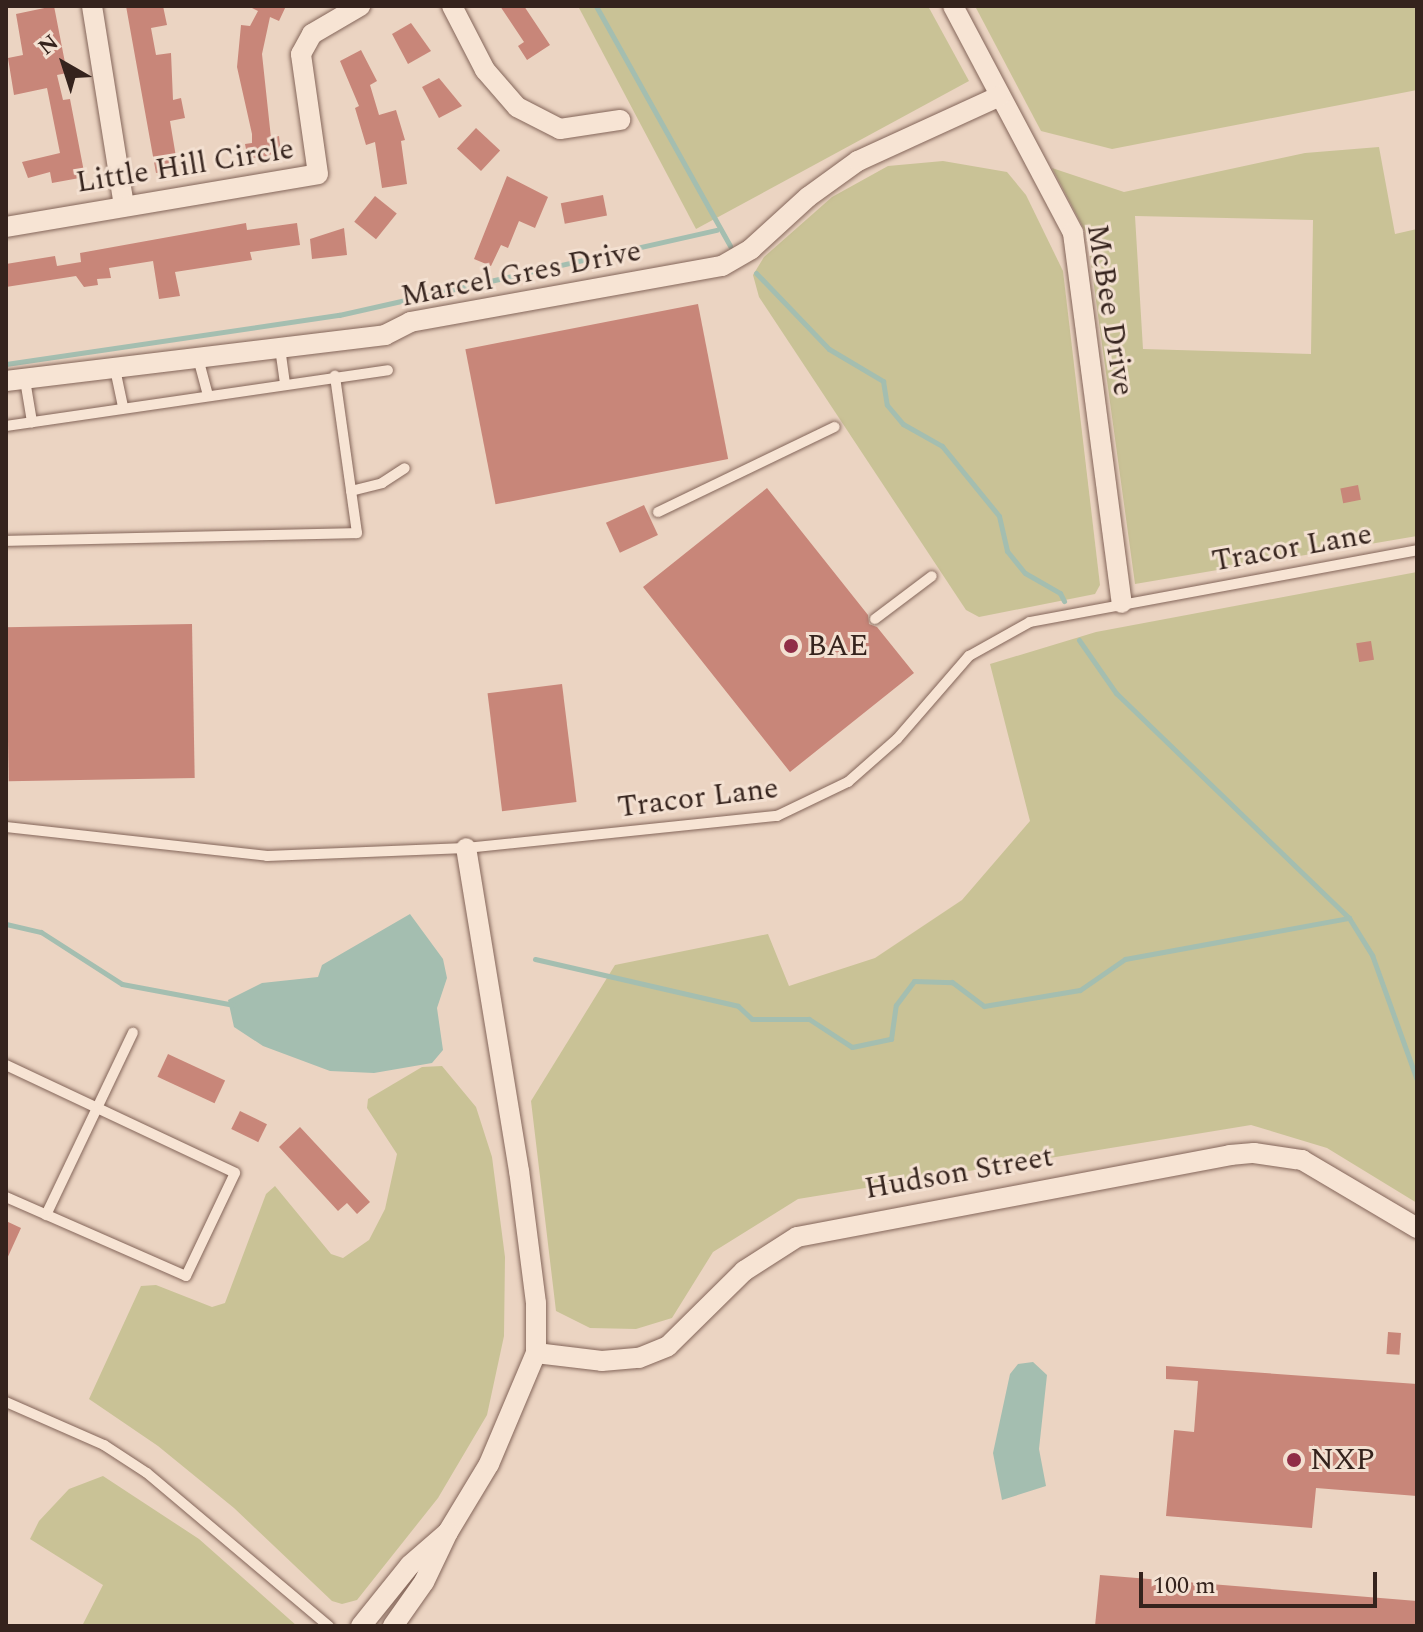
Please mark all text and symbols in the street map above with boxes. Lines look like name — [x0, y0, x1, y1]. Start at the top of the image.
north arrow — [24, 24, 104, 104]
text: N — [31, 26, 66, 63]
street label: Little Hill Circle — [74, 131, 296, 201]
street label: McBee Drive — [1079, 222, 1141, 398]
street label: Marcel Gres Drive — [398, 233, 644, 315]
street label: Tracor Lane — [1209, 516, 1375, 580]
place label: BAE — [807, 628, 868, 664]
marker: BAE — [782, 637, 800, 655]
street label: Tracor Lane — [616, 770, 780, 826]
street label: Hudson Street — [862, 1139, 1056, 1207]
place label: NXP — [1310, 1442, 1375, 1478]
marker: NXP — [1285, 1451, 1303, 1469]
scale bar — [1143, 1556, 1381, 1606]
text: 100 m — [1153, 1568, 1216, 1604]

